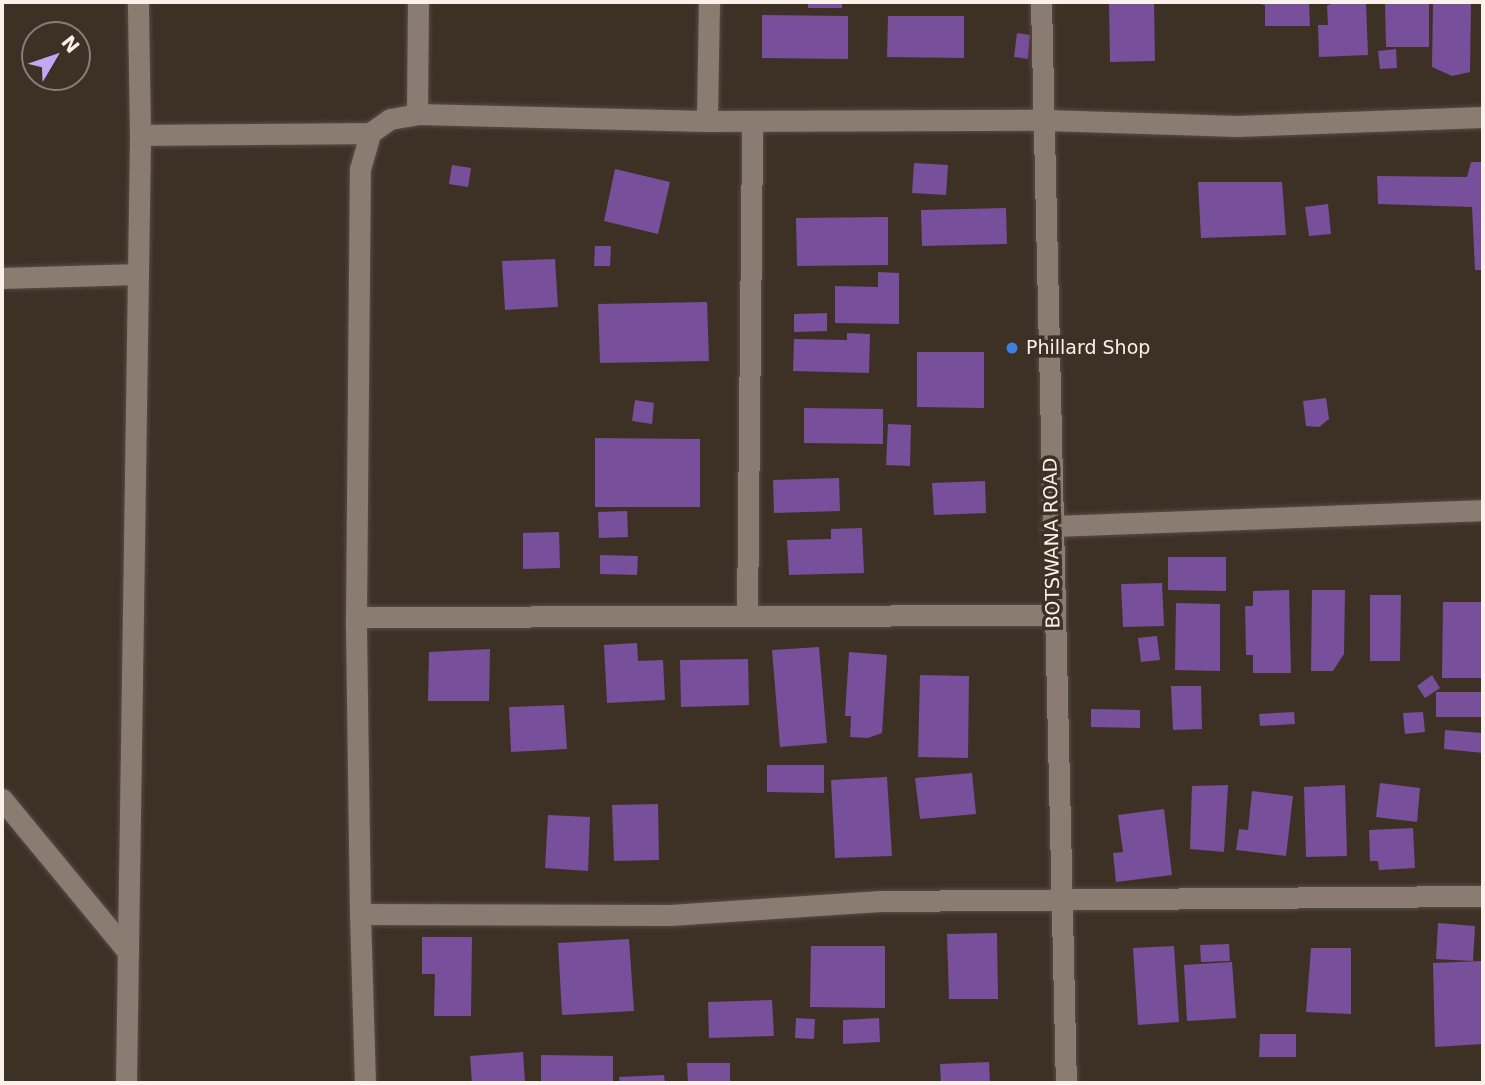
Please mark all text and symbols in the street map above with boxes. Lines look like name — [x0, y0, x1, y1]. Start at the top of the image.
north arrow — [21, 21, 91, 91]
text: N — [57, 31, 84, 57]
place label: Phillard Shop — [1026, 337, 1150, 359]
marker: Phillard Shop — [1004, 340, 1020, 356]
street label: BOTSWANA ROAD — [1039, 457, 1065, 629]

